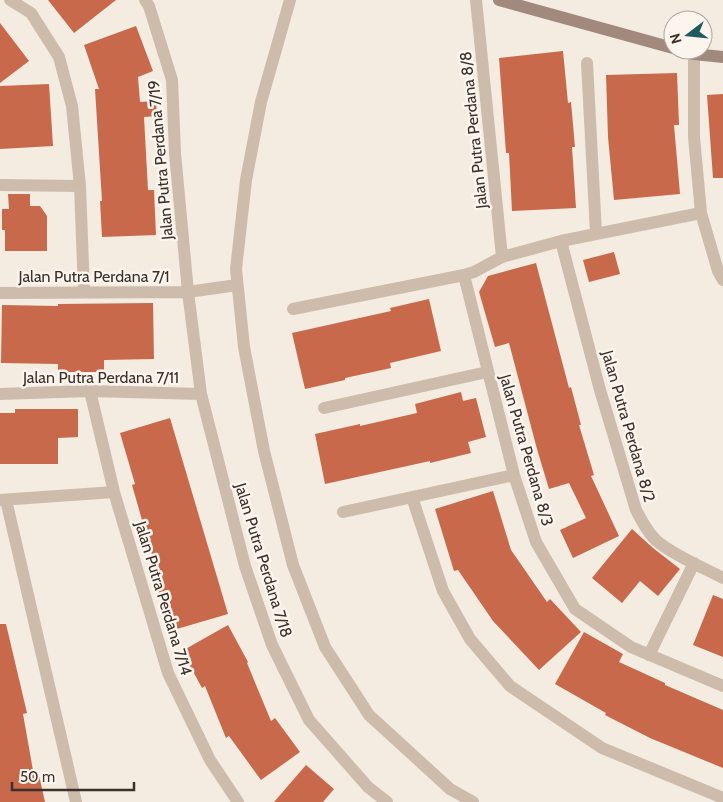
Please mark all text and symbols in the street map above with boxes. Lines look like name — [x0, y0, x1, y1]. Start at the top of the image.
north arrow — [663, 10, 713, 60]
text: N — [665, 31, 686, 46]
street label: Jalan Putra Perdana 8/8 — [456, 50, 491, 210]
street label: Jalan Putra Perdana 7/19 — [144, 79, 177, 241]
street label: Jalan Putra Perdana 7/1 — [18, 267, 169, 286]
street label: Jalan Putra Perdana 8/2 — [598, 347, 659, 504]
street label: Jalan Putra Perdana 7/11 — [22, 368, 179, 387]
street label: Jalan Putra Perdana 8/3 — [495, 371, 557, 528]
street label: Jalan Putra Perdana 7/18 — [231, 480, 296, 640]
street label: Jalan Putra Perdana 7/14 — [131, 518, 196, 678]
scale bar — [12, 760, 135, 792]
text: 50 m — [20, 768, 55, 786]

